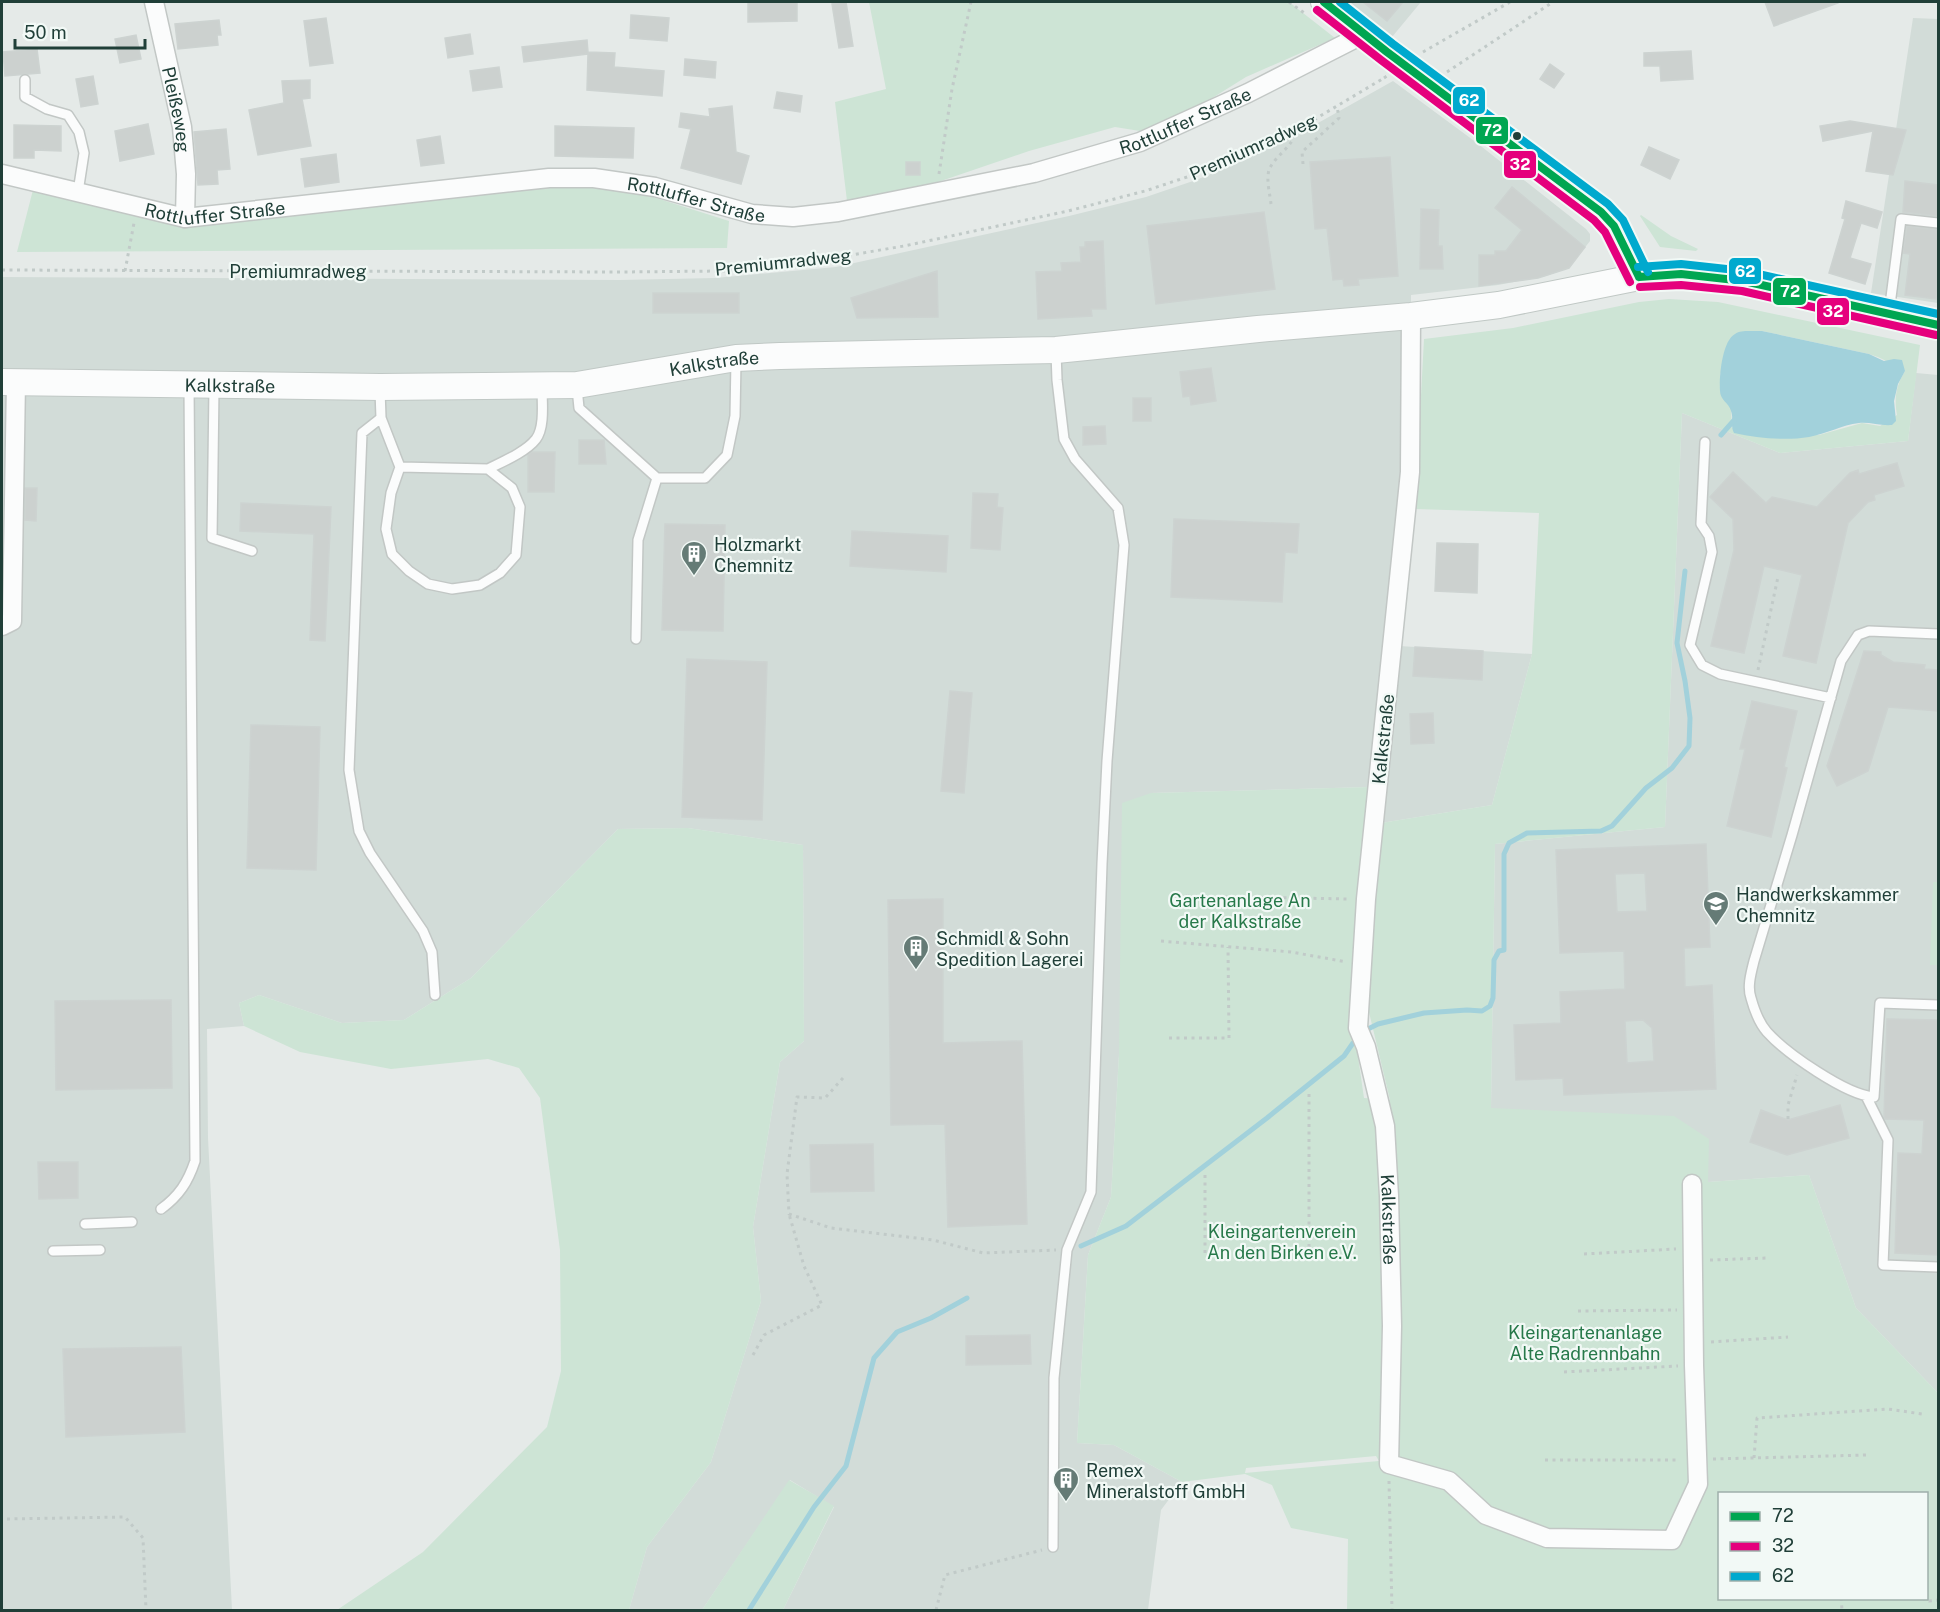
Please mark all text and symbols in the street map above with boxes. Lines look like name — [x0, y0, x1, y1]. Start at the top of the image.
scale bar — [15, 12, 146, 50]
text: 50 m — [24, 22, 67, 43]
street label: Pleißeweg — [158, 65, 195, 153]
street label: Rottluffer Straße — [1116, 83, 1254, 158]
line badge: 62 — [1452, 86, 1486, 115]
text: 62 — [1459, 91, 1479, 110]
street label: Premiumradweg — [1186, 109, 1320, 185]
line badge: 72 — [1475, 116, 1509, 145]
text: 72 — [1482, 121, 1502, 140]
unlabelled marker — [1511, 130, 1523, 142]
line badge: 32 — [1503, 150, 1537, 179]
text: 32 — [1510, 155, 1530, 174]
street label: Rottluffer Straße — [626, 173, 766, 225]
street label: Rottluffer Straße — [142, 197, 286, 229]
street label: Premiumradweg — [714, 244, 852, 280]
line badge: 62 — [1728, 257, 1762, 285]
street label: Premiumradweg — [229, 261, 367, 282]
text: 62 — [1735, 262, 1755, 281]
line badge: 72 — [1772, 277, 1807, 306]
text: 72 — [1780, 282, 1800, 301]
line badge: 32 — [1816, 297, 1850, 326]
text: 32 — [1823, 302, 1843, 321]
street label: Kalkstraße — [667, 346, 760, 380]
street label: Kalkstraße — [184, 374, 276, 396]
place label: Holzmarkt Chemnitz — [714, 534, 801, 576]
building icon: Holzmarkt Chemnitz — [679, 539, 709, 577]
street label: Kalkstraße — [1368, 693, 1398, 785]
place label: Handwerkskammer Chemnitz — [1736, 884, 1899, 926]
school or university icon: Handwerkskammer Chemnitz — [1701, 889, 1731, 927]
park label: Gartenanlage An der Kalkstraße — [1169, 890, 1311, 932]
place label: Schmidl & Sohn Spedition Lagerei — [936, 928, 1083, 970]
building icon: Schmidl & Sohn Spedition Lagerei — [901, 933, 931, 971]
street label: Kalkstraße — [1377, 1174, 1401, 1265]
park label: Kleingartenverein An den Birken e.V. — [1207, 1221, 1357, 1263]
park label: Kleingartenanlage Alte Radrennbahn — [1508, 1322, 1662, 1364]
place label: Remex Mineralstoff GmbH — [1086, 1460, 1246, 1502]
building icon: Remex Mineralstoff GmbH — [1051, 1465, 1081, 1503]
legend — [1718, 1492, 1928, 1600]
text: 72 — [1772, 1505, 1794, 1526]
text: 32 — [1772, 1535, 1794, 1556]
text: 62 — [1772, 1565, 1794, 1586]

